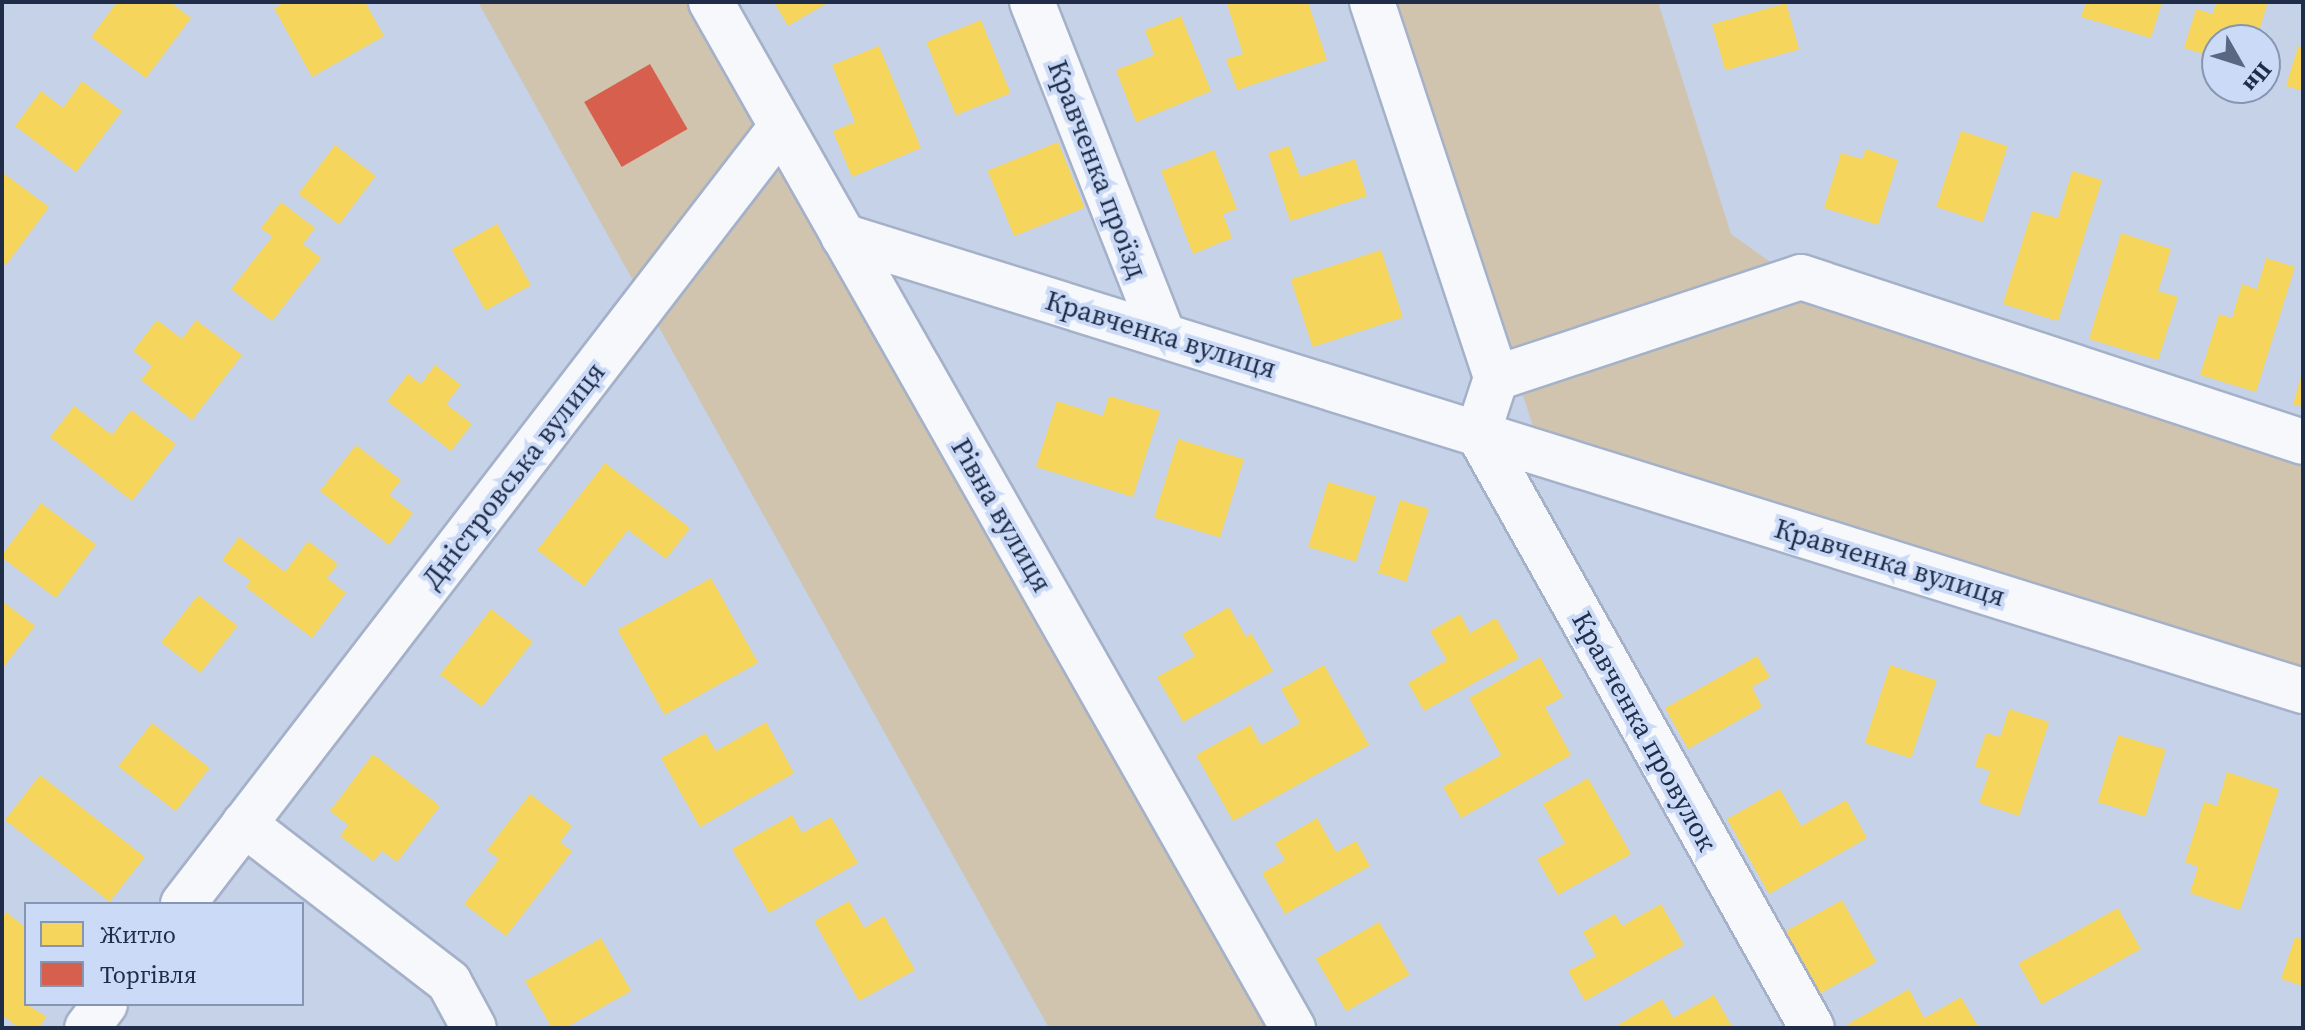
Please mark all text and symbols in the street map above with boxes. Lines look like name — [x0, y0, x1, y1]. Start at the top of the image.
north arrow — [2201, 24, 2281, 104]
street label: Кравченка проїзд — [1041, 55, 1155, 283]
text: Пн — [2237, 56, 2279, 99]
street label: Кравченка вулиця — [1042, 283, 1280, 385]
street label: Дністровська вулиця — [414, 355, 612, 595]
street label: Рівна вулиця — [944, 432, 1060, 598]
street label: Кравченка вулиця — [1771, 511, 2009, 613]
street label: Кравченка провулок — [1565, 605, 1725, 857]
legend — [24, 902, 304, 1006]
text: Житло — [100, 918, 176, 951]
text: Торгівля — [100, 958, 197, 991]

